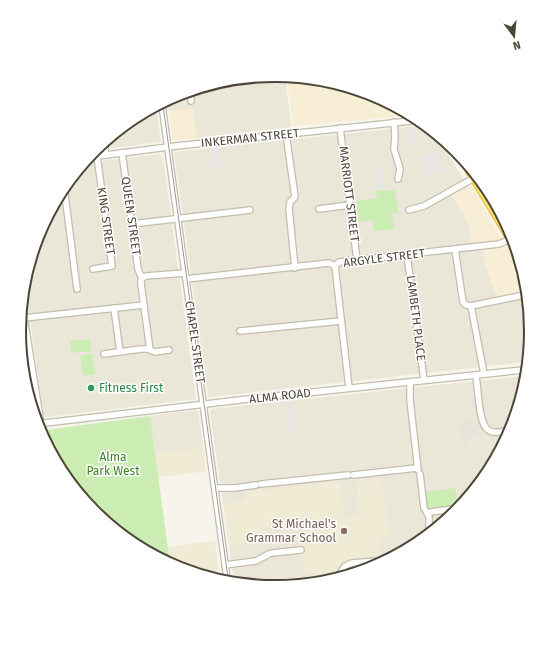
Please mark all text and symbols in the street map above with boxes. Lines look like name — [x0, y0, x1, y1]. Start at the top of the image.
north arrow — [494, 16, 534, 56]
text: N — [511, 38, 522, 52]
street label: INKERMAN STREET — [200, 126, 301, 150]
street label: MARRIOTT STREET — [336, 145, 362, 244]
street label: QUEEN STREET — [119, 176, 144, 257]
street label: KING STREET — [94, 186, 118, 257]
street label: ARGYLE STREET — [342, 246, 426, 270]
street label: LAMBETH PLACE — [404, 274, 428, 362]
street label: CHAPEL STREET — [182, 300, 208, 385]
place label: Fitness First — [99, 381, 164, 395]
marker: Fitness First — [86, 383, 96, 393]
street label: ALMA ROAD — [248, 386, 312, 406]
park label: Alma Park West — [86, 450, 140, 478]
place label: St Michael's Grammar School — [246, 517, 336, 545]
marker: St Michael's Grammar School — [339, 526, 349, 536]

